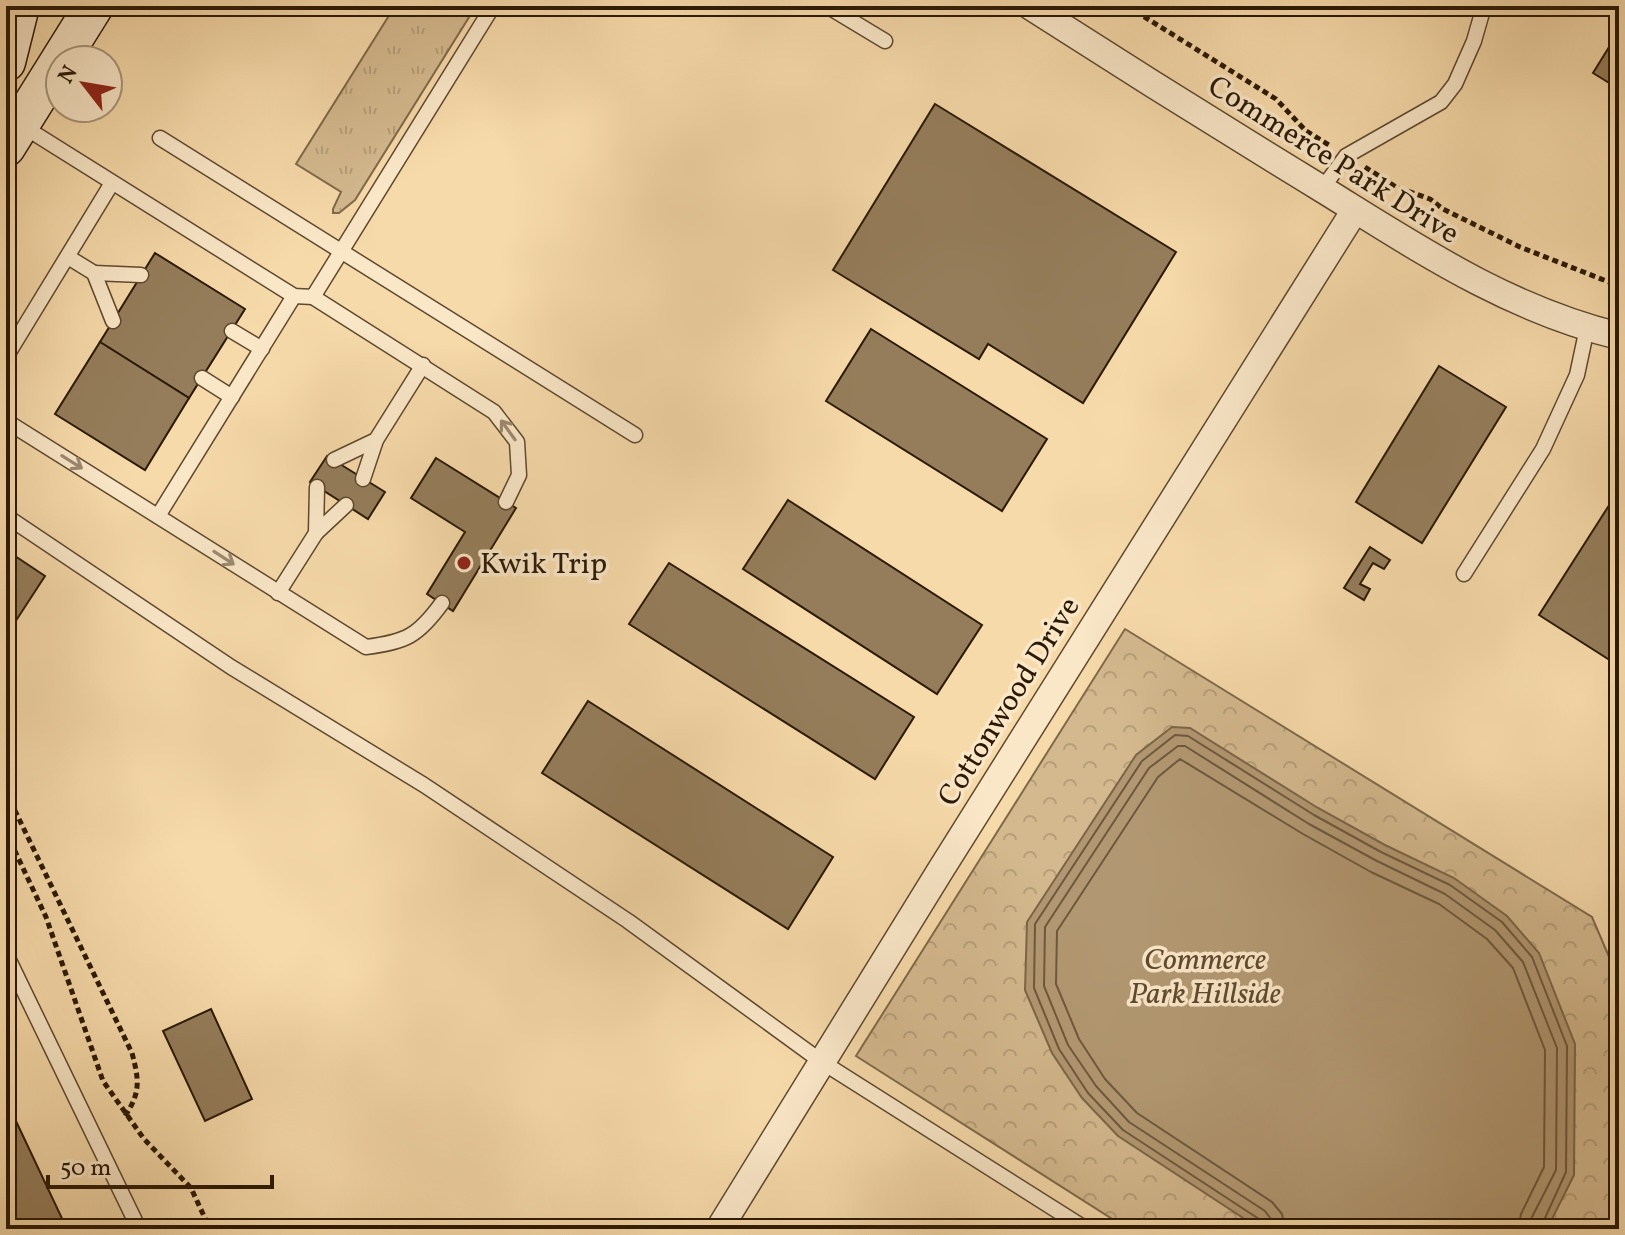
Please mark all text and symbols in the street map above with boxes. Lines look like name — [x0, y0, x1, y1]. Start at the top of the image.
north arrow — [44, 44, 124, 124]
text: N — [52, 60, 86, 90]
street label: Commerce Park Drive — [1199, 66, 1467, 255]
one-way arrow — [500, 420, 517, 441]
one-way arrow — [60, 455, 83, 471]
place label: Kwik Trip — [480, 544, 607, 586]
one-way arrow — [212, 550, 235, 566]
marker: Kwik Trip — [455, 554, 473, 572]
street label: Cottonwood Drive — [928, 589, 1091, 815]
park label: Commerce Park Hillside — [1129, 940, 1281, 1016]
scale bar — [48, 1139, 272, 1189]
text: 50 m — [60, 1152, 112, 1186]

